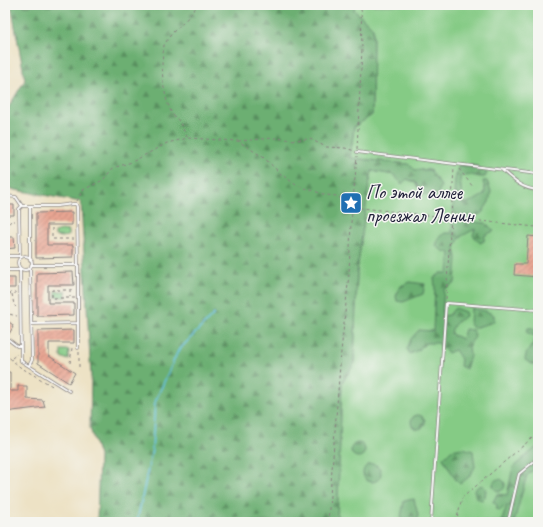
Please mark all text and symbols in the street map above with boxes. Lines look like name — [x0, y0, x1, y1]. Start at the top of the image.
place label: По этой аллее проезжал Ленин — [366, 180, 476, 228]
place icon: По этой аллее проезжал Ленин — [338, 190, 364, 216]

